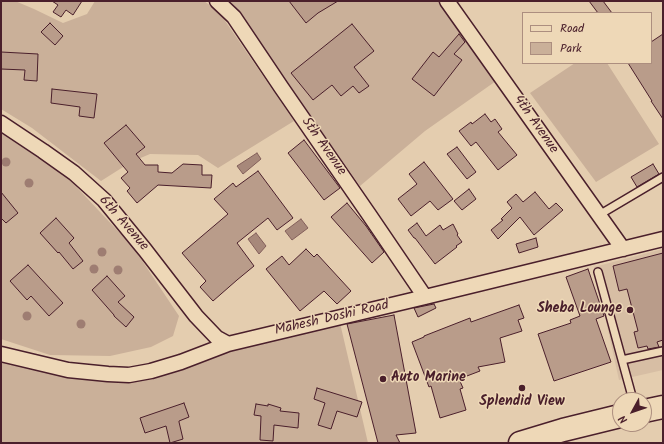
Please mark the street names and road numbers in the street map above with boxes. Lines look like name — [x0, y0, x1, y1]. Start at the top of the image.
street label: 4th Avenue — [509, 93, 561, 157]
street label: 5th Avenue — [297, 115, 349, 179]
street label: 6th Avenue — [95, 193, 151, 255]
street label: Mahesh Doshi Road — [273, 298, 391, 340]

